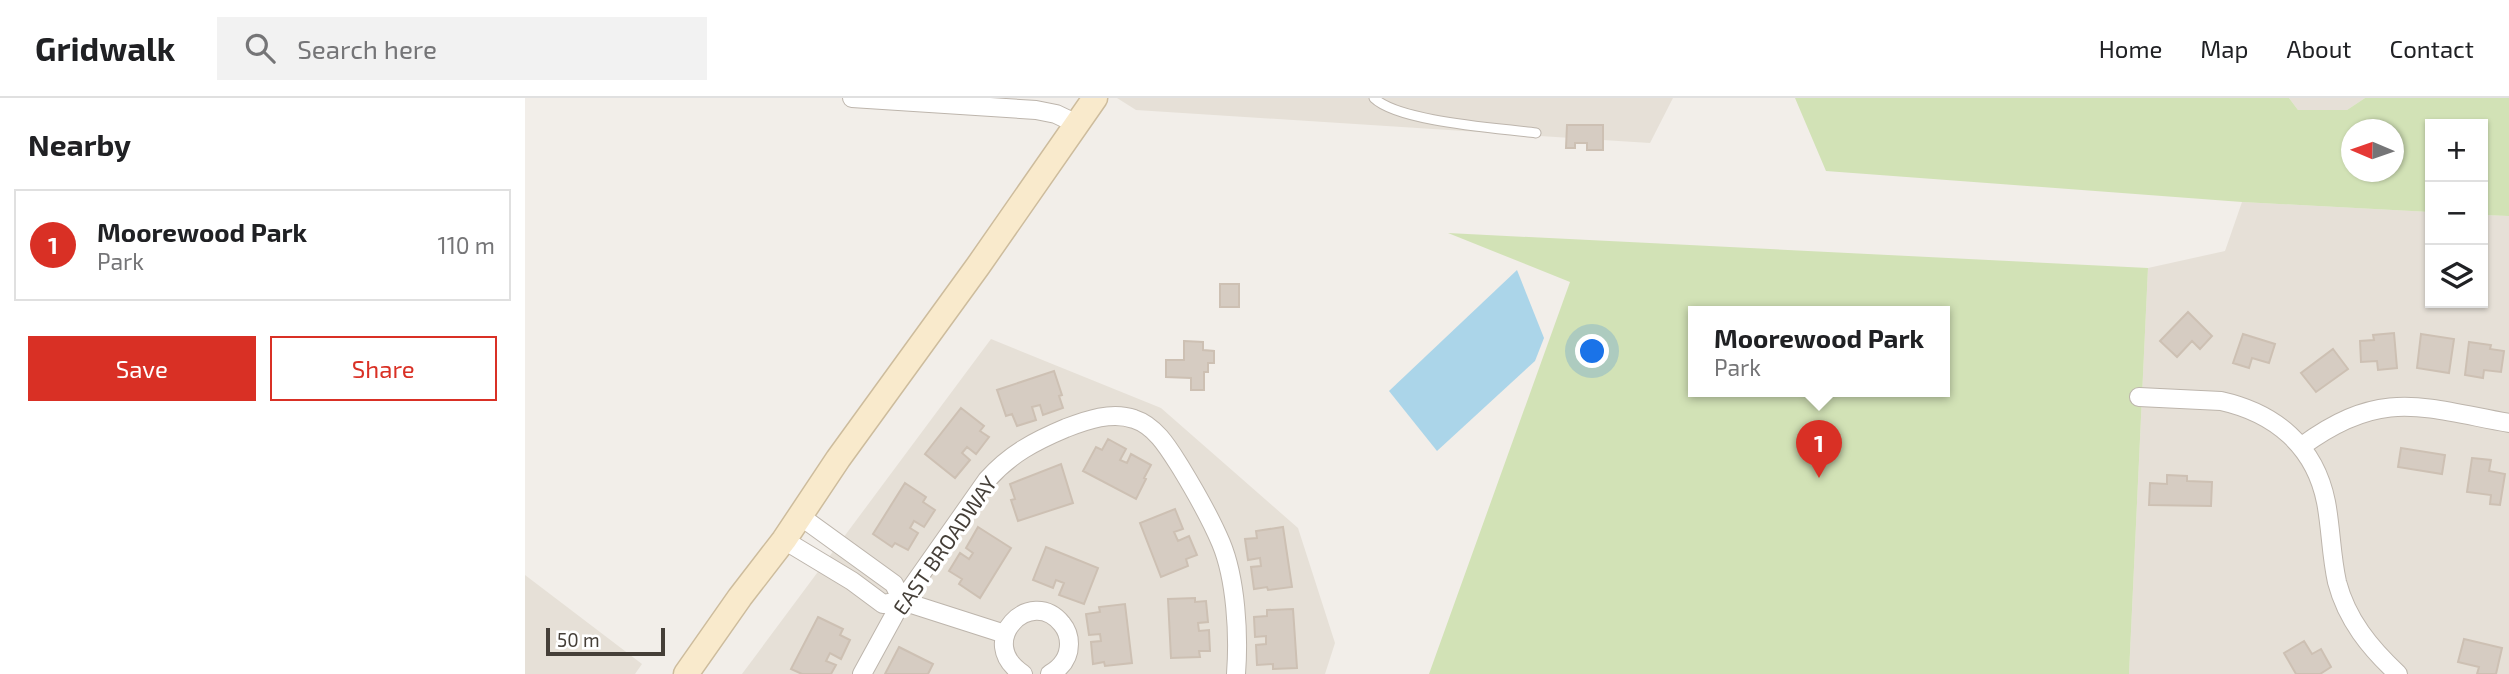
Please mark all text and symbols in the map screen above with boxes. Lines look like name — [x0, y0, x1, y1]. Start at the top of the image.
search box — [217, 17, 707, 80]
text: Gridwalk — [35, 28, 175, 68]
icon: search — [241, 29, 279, 67]
text: Search here — [297, 33, 437, 64]
text: Home — [2099, 34, 2162, 63]
text: Map — [2200, 34, 2248, 63]
text: About — [2286, 34, 2352, 63]
text: Contact — [2390, 34, 2474, 63]
north arrow — [2341, 119, 2404, 182]
map controls — [2425, 119, 2488, 308]
button: + — [2425, 119, 2488, 182]
text: Nearby — [28, 126, 131, 162]
button: − — [2425, 182, 2488, 245]
text: Moorewood Park — [97, 216, 307, 247]
text: 1 — [48, 231, 58, 259]
text: 110 m — [438, 231, 495, 259]
button: layers — [2425, 245, 2488, 308]
text: Park — [97, 247, 144, 275]
popup — [1688, 306, 1950, 397]
text: Moorewood Park — [1714, 322, 1924, 353]
your location — [1575, 334, 1609, 368]
button: Save — [28, 336, 256, 401]
button: Share — [270, 336, 497, 401]
text: Park — [1714, 353, 1761, 381]
pin: 1 — [1796, 420, 1842, 478]
street label: EAST BROADWAY — [887, 471, 1001, 619]
scale bar — [546, 625, 665, 657]
text: 50 m — [557, 628, 600, 651]

